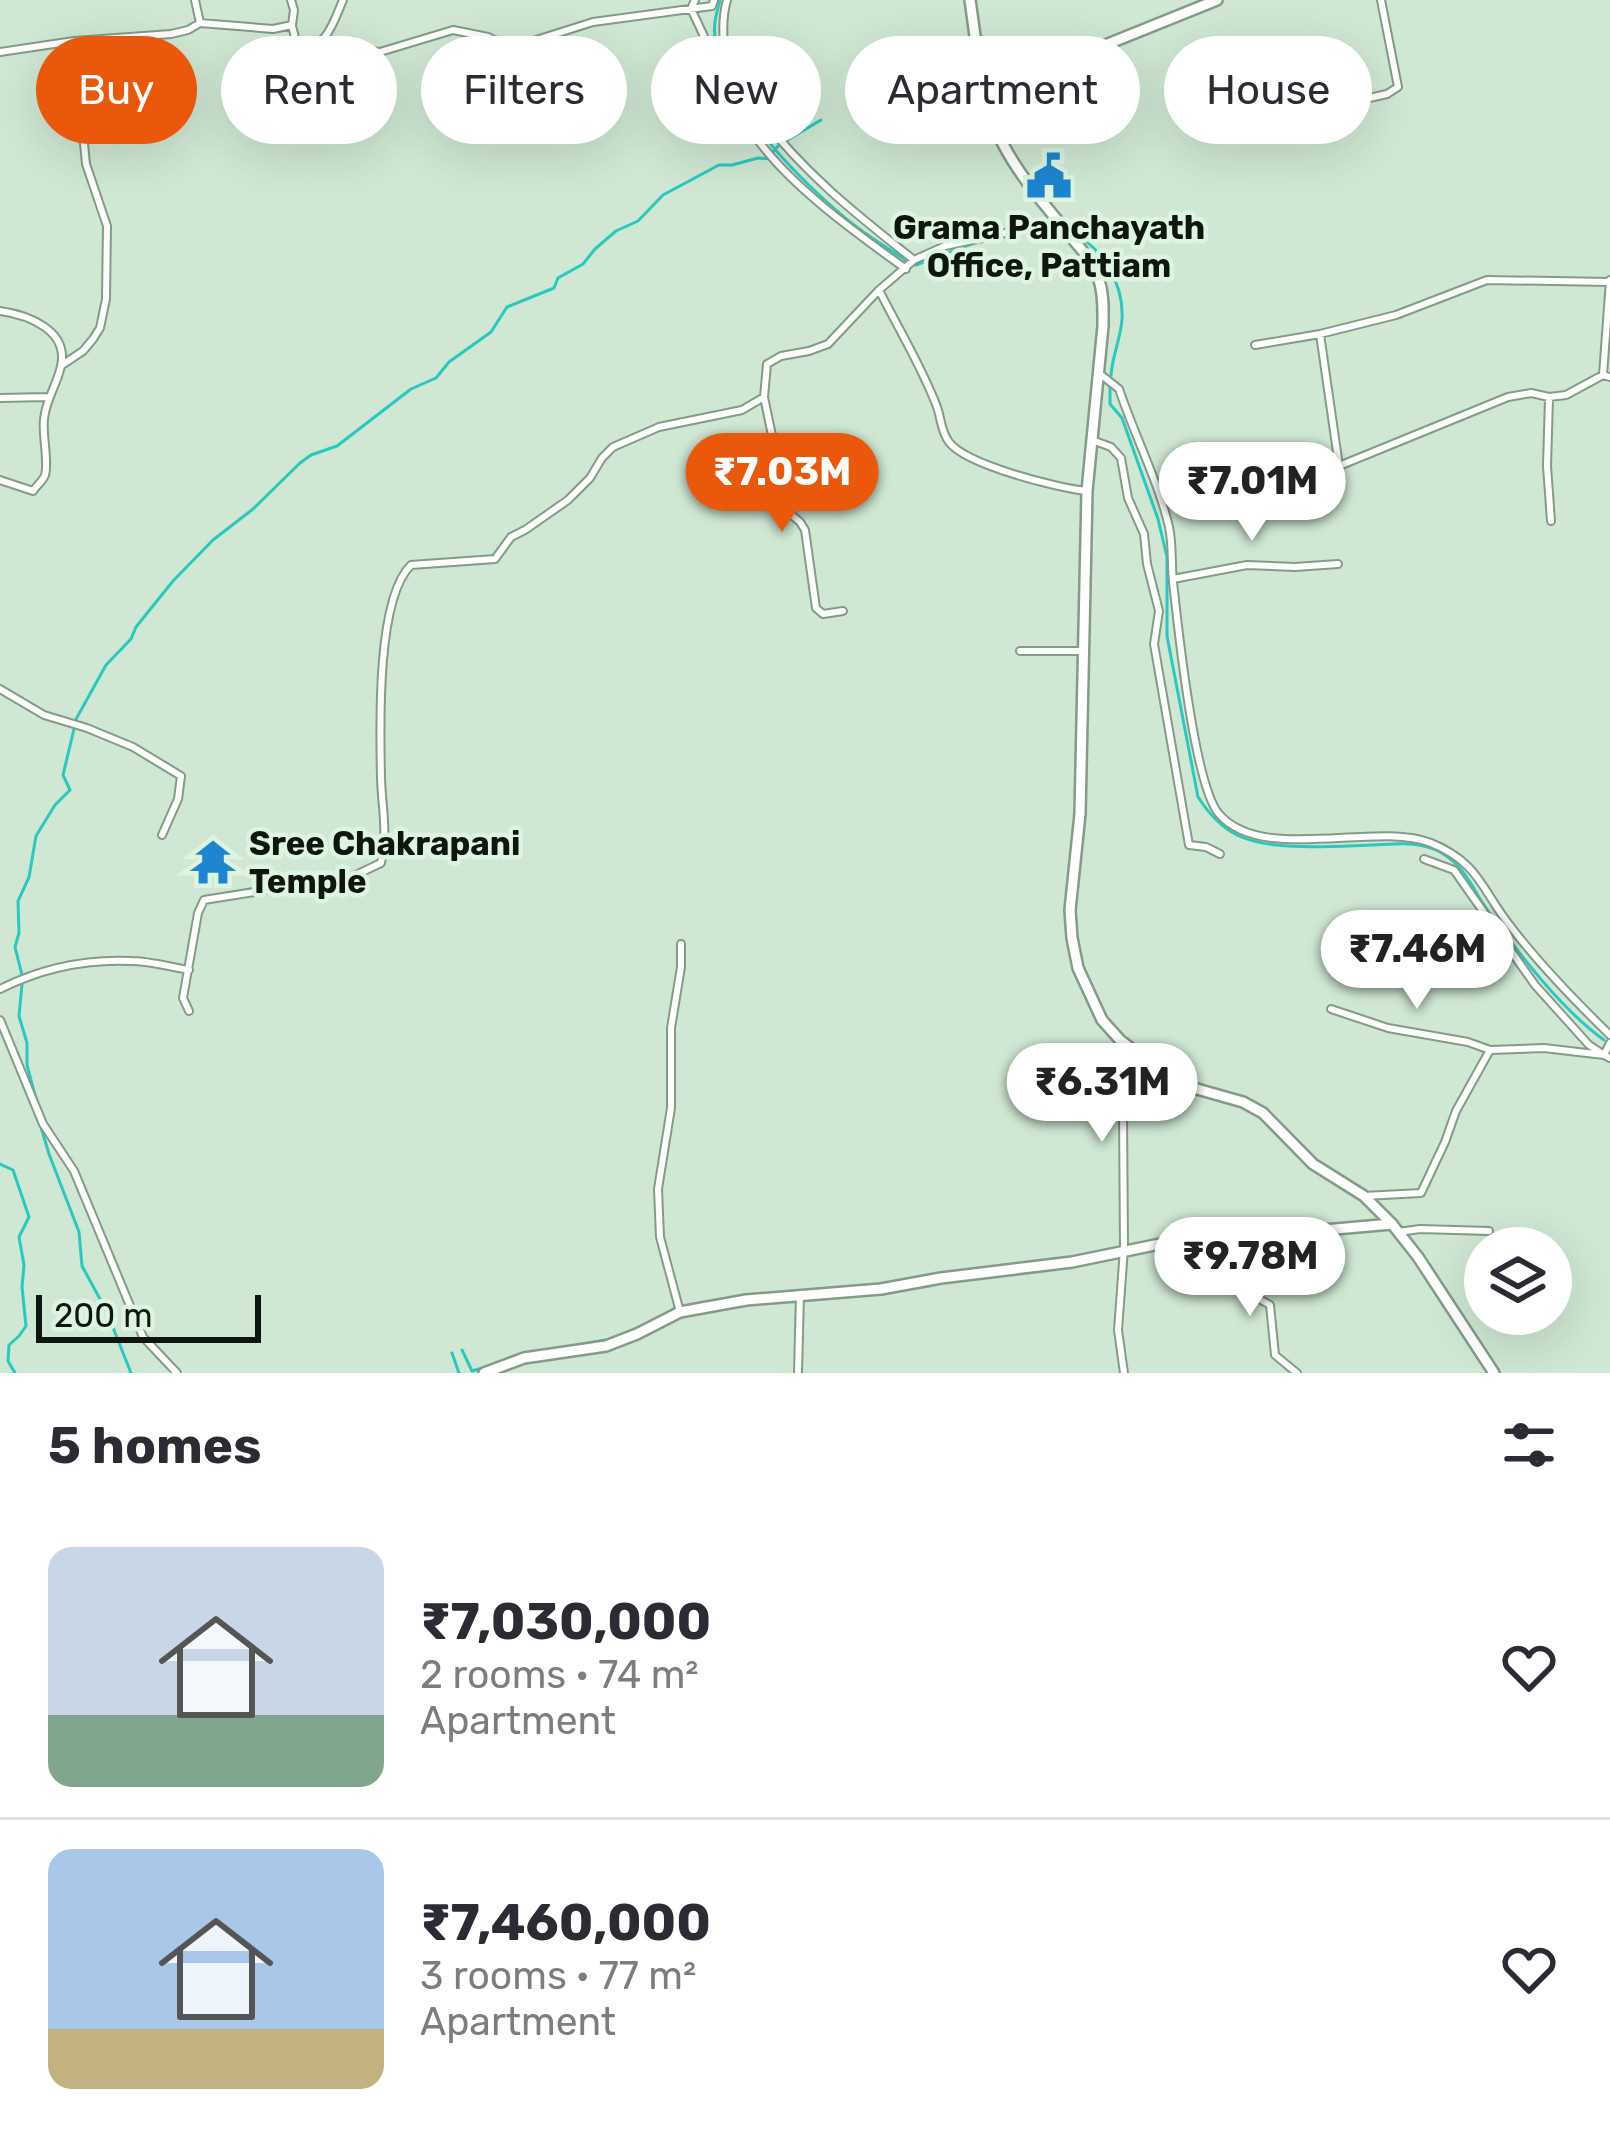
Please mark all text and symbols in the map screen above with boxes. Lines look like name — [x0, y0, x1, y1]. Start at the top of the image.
chip: Buy — [36, 36, 197, 144]
chip: Rent — [221, 36, 397, 144]
chip: Filters — [421, 36, 627, 144]
chip: New — [651, 36, 821, 144]
chip: Apartment — [845, 36, 1140, 144]
chip: House — [1164, 36, 1372, 144]
public building icon: Grama Panchayath Office, Pattiam — [1024, 151, 1074, 201]
place label: Grama Panchayath Office, Pattiam — [893, 208, 1205, 285]
pin: ₹7.03M — [684, 433, 880, 535]
pin: ₹7.01M — [1154, 442, 1350, 544]
text: ₹7.03M — [713, 449, 851, 495]
text: ₹7.01M — [1186, 458, 1318, 504]
place label: Sree Chakrapani Temple — [249, 824, 520, 901]
temple icon: Sree Chakrapani Temple — [188, 837, 238, 887]
pin: ₹7.46M — [1319, 910, 1515, 1012]
text: ₹7.46M — [1348, 926, 1486, 972]
pin: ₹6.31M — [1004, 1043, 1200, 1145]
text: ₹6.31M — [1034, 1059, 1170, 1105]
pin: ₹9.78M — [1152, 1217, 1348, 1319]
map controls — [1464, 1227, 1572, 1335]
button: layers — [1464, 1227, 1572, 1335]
text: ₹9.78M — [1181, 1233, 1319, 1279]
scale bar — [36, 1289, 261, 1342]
text: 200 m — [54, 1296, 153, 1335]
icon: filters — [1496, 1412, 1562, 1478]
text: 5 homes — [48, 1415, 261, 1476]
text: ₹7,030,000 — [420, 1591, 711, 1652]
icon: home — [144, 1595, 288, 1739]
icon: heart — [1496, 1634, 1562, 1700]
text: 2 rooms · 74 m² — [420, 1652, 699, 1698]
text: Apartment — [420, 1698, 616, 1744]
text: ₹7,460,000 — [420, 1892, 711, 1953]
icon: home — [144, 1897, 288, 2041]
icon: heart — [1496, 1936, 1562, 2002]
text: 3 rooms · 77 m² — [420, 1953, 696, 1999]
text: Apartment — [420, 1999, 616, 2045]

